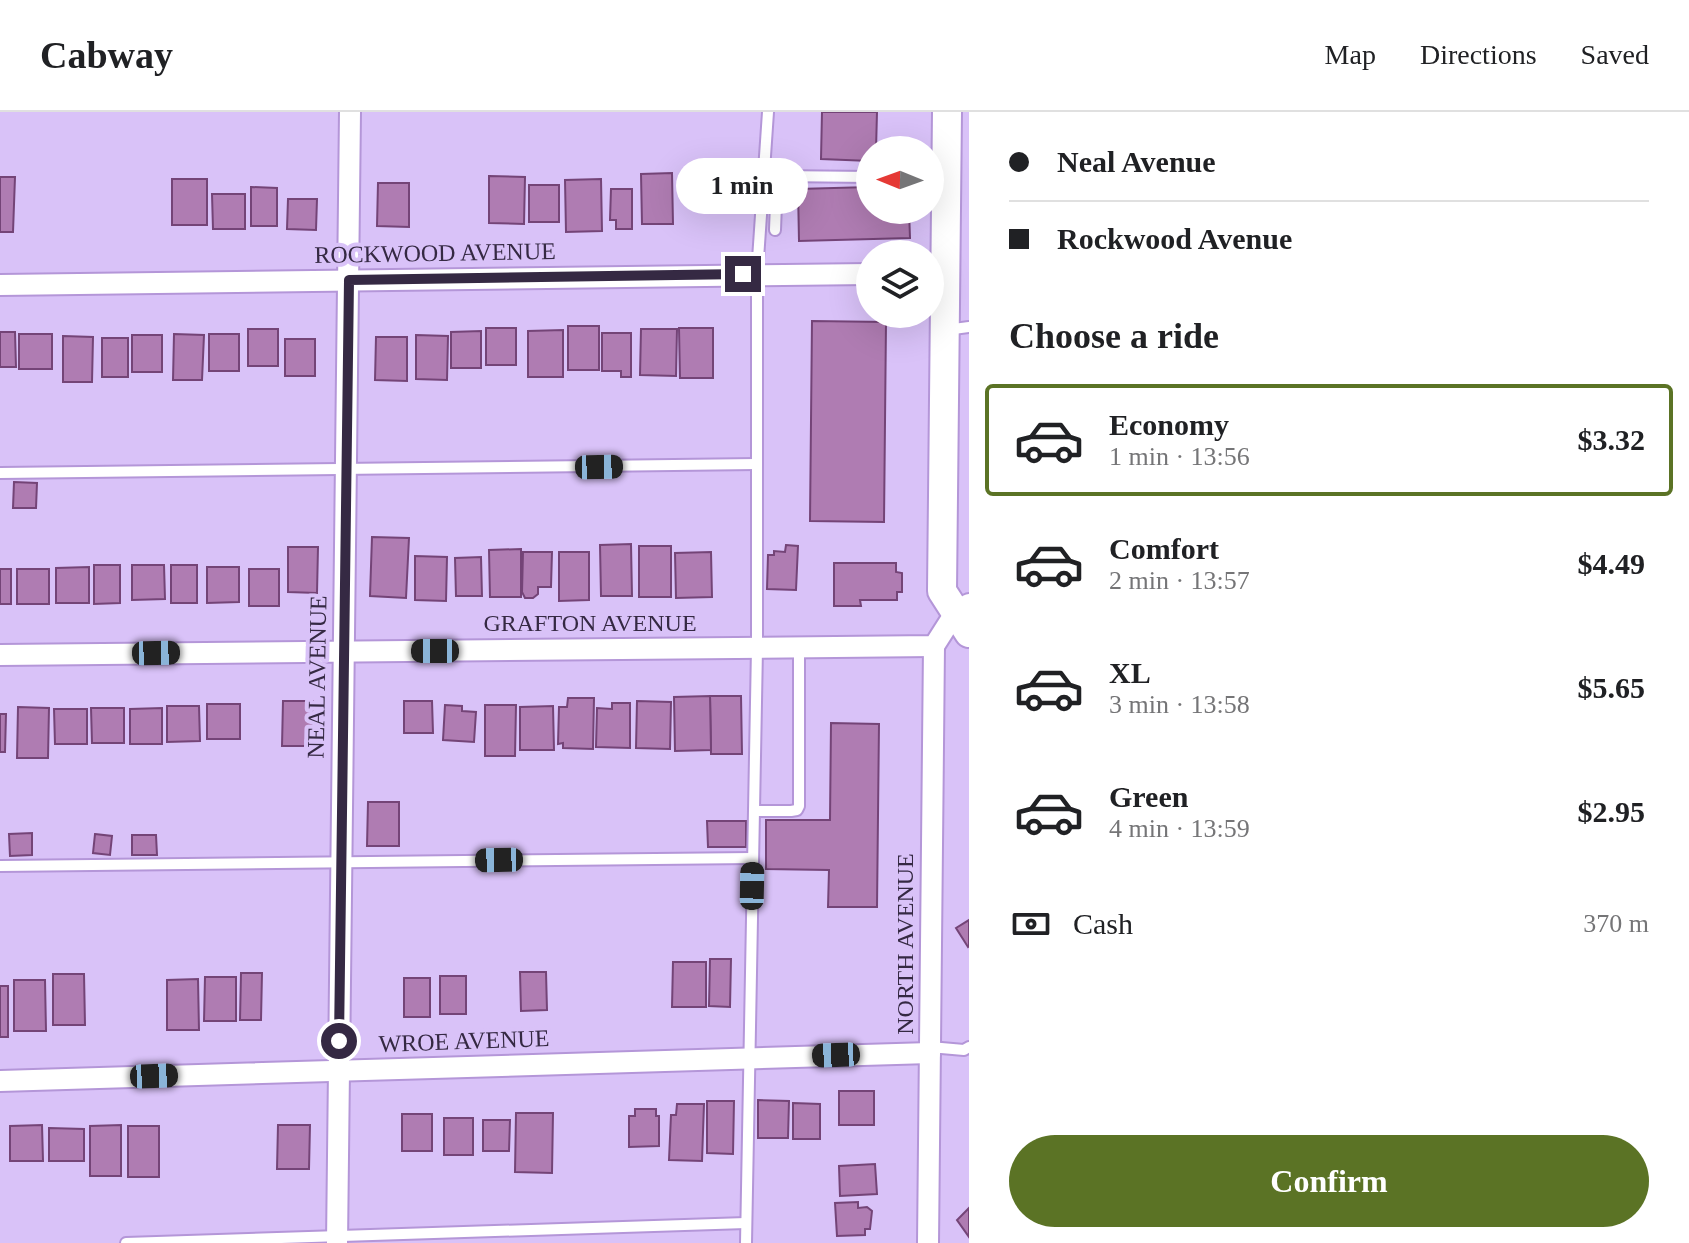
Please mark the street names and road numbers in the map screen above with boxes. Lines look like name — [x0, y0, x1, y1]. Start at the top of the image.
street label: ROCKWOOD AVENUE — [314, 238, 556, 268]
street label: NEAL AVENUE — [303, 595, 331, 759]
street label: GRAFTON AVENUE — [483, 610, 697, 636]
street label: NORTH AVENUE — [892, 853, 918, 1035]
street label: WROE AVENUE — [378, 1025, 550, 1057]

